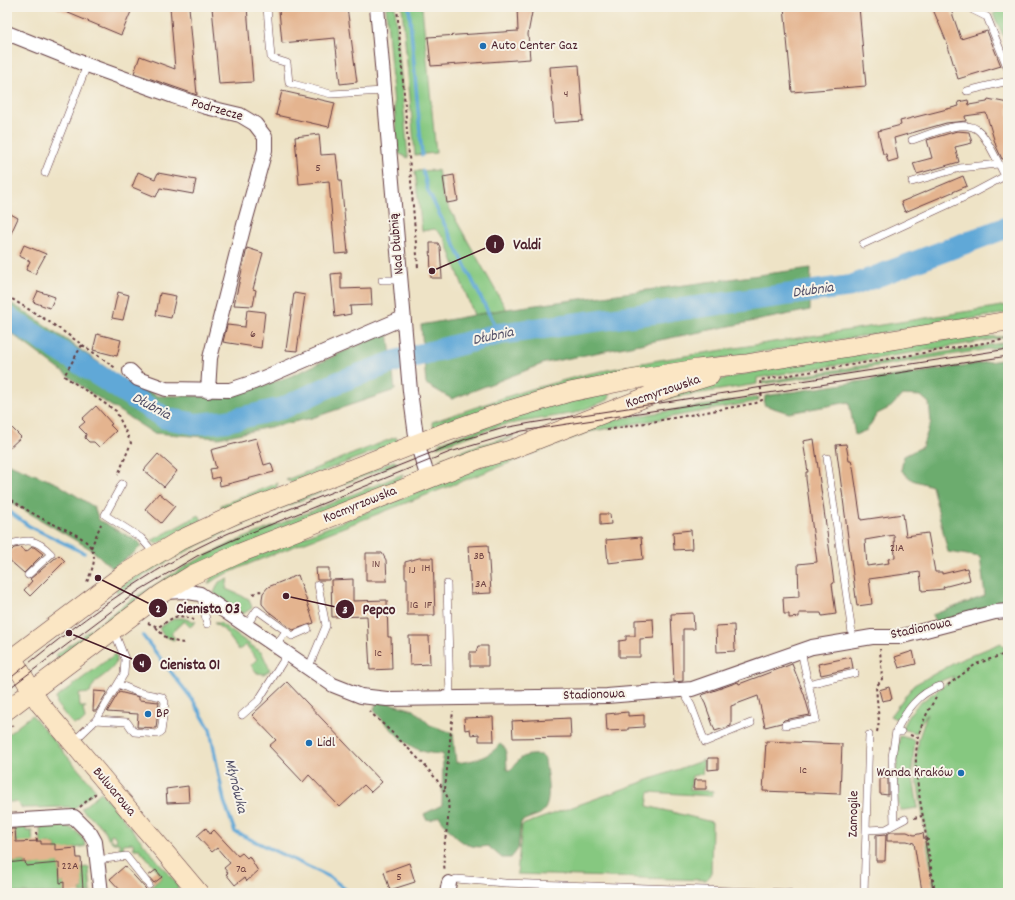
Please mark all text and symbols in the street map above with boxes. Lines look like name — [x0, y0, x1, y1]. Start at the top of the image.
place label: Auto Center Gaz — [491, 36, 578, 56]
marker: Auto Center Gaz — [478, 41, 488, 51]
house number: 4 — [564, 86, 569, 103]
street label: Podrzecze — [189, 93, 245, 127]
house number: 5 — [315, 160, 321, 177]
street label: Nad Dłubnią — [384, 213, 410, 275]
callout: Valdi — [485, 230, 549, 257]
text: Valdi — [513, 235, 541, 257]
text: 1 — [494, 237, 497, 254]
water label: Dłubnia — [791, 277, 836, 305]
water label: Dłubnia — [471, 322, 516, 352]
house number: 6 — [250, 326, 256, 343]
street label: Kocmyrzowska — [623, 370, 703, 414]
water label: Dłubnia — [128, 388, 175, 427]
street label: Kocmyrzowska — [320, 481, 400, 529]
house number: 21A — [890, 540, 905, 557]
house number: 3B — [473, 548, 485, 565]
house number: 1N — [372, 556, 380, 573]
house number: 1H — [422, 560, 430, 577]
house number: 1J — [409, 562, 416, 579]
house number: 3A — [475, 576, 487, 593]
callout: Cienista 03 — [148, 595, 248, 622]
callout: Pepco — [335, 595, 404, 622]
house number: 1G — [410, 597, 418, 614]
house number: 1F — [424, 597, 433, 614]
text: Cienista 03 — [176, 599, 240, 621]
text: Pepco — [362, 600, 396, 622]
text: 2 — [155, 601, 161, 618]
text: 3 — [342, 602, 348, 619]
street label: Stadionowa — [889, 613, 954, 645]
house number: 1c — [374, 645, 382, 662]
callout: Cienista 01 — [132, 650, 228, 677]
text: Cienista 01 — [160, 655, 220, 677]
text: 4 — [140, 656, 145, 673]
street label: Stadionowa — [563, 684, 626, 706]
place label: BP — [156, 704, 169, 724]
marker: BP — [143, 709, 153, 719]
place label: Lidl — [317, 733, 336, 753]
marker: Lidl — [304, 738, 314, 748]
water label: Młynówka — [218, 757, 253, 816]
house number: 1c — [799, 762, 807, 779]
street label: Bulwarowa — [88, 763, 141, 821]
place label: Wanda Kraków — [876, 763, 953, 783]
marker: Wanda Kraków — [956, 768, 966, 778]
street label: Zamogile — [844, 790, 864, 838]
house number: 22A — [61, 858, 79, 875]
house number: 7a — [236, 861, 246, 878]
house number: 5 — [396, 869, 402, 886]

